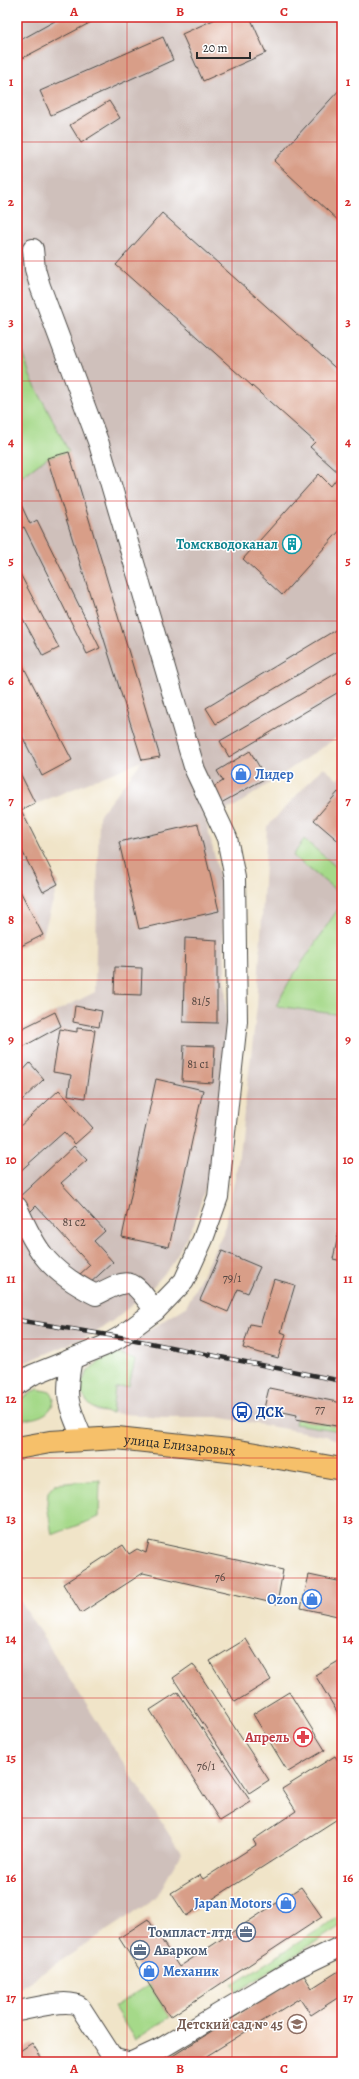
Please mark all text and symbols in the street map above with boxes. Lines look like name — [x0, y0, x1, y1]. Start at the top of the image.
text: A — [69, 3, 79, 20]
text: B — [176, 3, 184, 20]
text: C — [280, 3, 288, 20]
scale bar — [197, 34, 250, 60]
text: 20 m — [203, 40, 227, 56]
text: 1 — [9, 73, 14, 90]
text: 1 — [346, 73, 351, 90]
text: 2 — [8, 193, 15, 210]
text: 2 — [345, 193, 352, 210]
text: 3 — [8, 313, 14, 330]
text: 3 — [345, 313, 351, 330]
text: 4 — [8, 433, 14, 450]
text: 4 — [345, 433, 351, 450]
building icon: Томскводоканал — [281, 533, 303, 555]
place label: Томскводоканал — [176, 535, 278, 554]
text: 5 — [8, 552, 14, 569]
text: 5 — [345, 552, 351, 569]
text: 6 — [8, 672, 14, 689]
text: 6 — [345, 672, 351, 689]
shop icon: Лидер — [230, 763, 252, 785]
place label: Лидер — [255, 765, 294, 784]
text: 7 — [8, 792, 14, 809]
text: 7 — [345, 792, 351, 809]
text: 8 — [8, 911, 14, 928]
text: 8 — [345, 911, 351, 928]
house number: 81/5 — [191, 993, 211, 1009]
text: 9 — [8, 1031, 14, 1048]
text: 9 — [345, 1031, 351, 1048]
house number: 81 с1 — [187, 1056, 209, 1072]
text: 10 — [5, 1151, 17, 1168]
text: 10 — [342, 1151, 354, 1168]
house number: 81 с2 — [62, 1214, 86, 1230]
text: 11 — [6, 1270, 16, 1287]
house number: 79/1 — [223, 1270, 241, 1286]
text: 11 — [343, 1270, 353, 1287]
text: 12 — [6, 1390, 17, 1407]
text: 12 — [343, 1390, 354, 1407]
bus stop icon: ДСК — [231, 1401, 253, 1423]
house number: 77 — [315, 1401, 326, 1417]
place label: ДСК — [256, 1403, 284, 1422]
street label: улица Елизаровых — [122, 1429, 237, 1460]
text: 13 — [6, 1510, 17, 1527]
text: 13 — [343, 1510, 354, 1527]
house number: 76 — [215, 1569, 226, 1585]
shop icon: Ozon — [301, 1588, 323, 1610]
place label: Ozon — [267, 1590, 298, 1609]
text: 14 — [6, 1630, 16, 1647]
text: 14 — [343, 1630, 353, 1647]
pharmacy icon: Апрель — [292, 1726, 314, 1748]
place label: Апрель — [244, 1728, 290, 1747]
text: 15 — [6, 1749, 17, 1766]
text: 15 — [343, 1749, 354, 1766]
house number: 76/1 — [197, 1758, 215, 1774]
text: 16 — [6, 1869, 16, 1886]
text: 16 — [343, 1869, 353, 1886]
shop icon: Japan Motors — [275, 1892, 297, 1914]
place label: Japan Motors — [194, 1894, 272, 1913]
office icon: Томпласт-лтд — [235, 1921, 257, 1943]
place label: Томпласт-лтд — [148, 1923, 232, 1942]
office icon: Аварком — [129, 1939, 151, 1961]
place label: Аварком — [153, 1941, 208, 1960]
shop icon: Механик — [138, 1960, 160, 1982]
place label: Механик — [163, 1962, 219, 1981]
text: 17 — [6, 1989, 17, 2006]
text: 17 — [343, 1989, 354, 2006]
school or university icon: Детский сад № 45 — [286, 2013, 308, 2035]
place label: Детский сад № 45 — [177, 2015, 283, 2034]
text: A — [69, 2060, 79, 2077]
text: B — [176, 2060, 184, 2077]
text: C — [280, 2060, 288, 2077]

